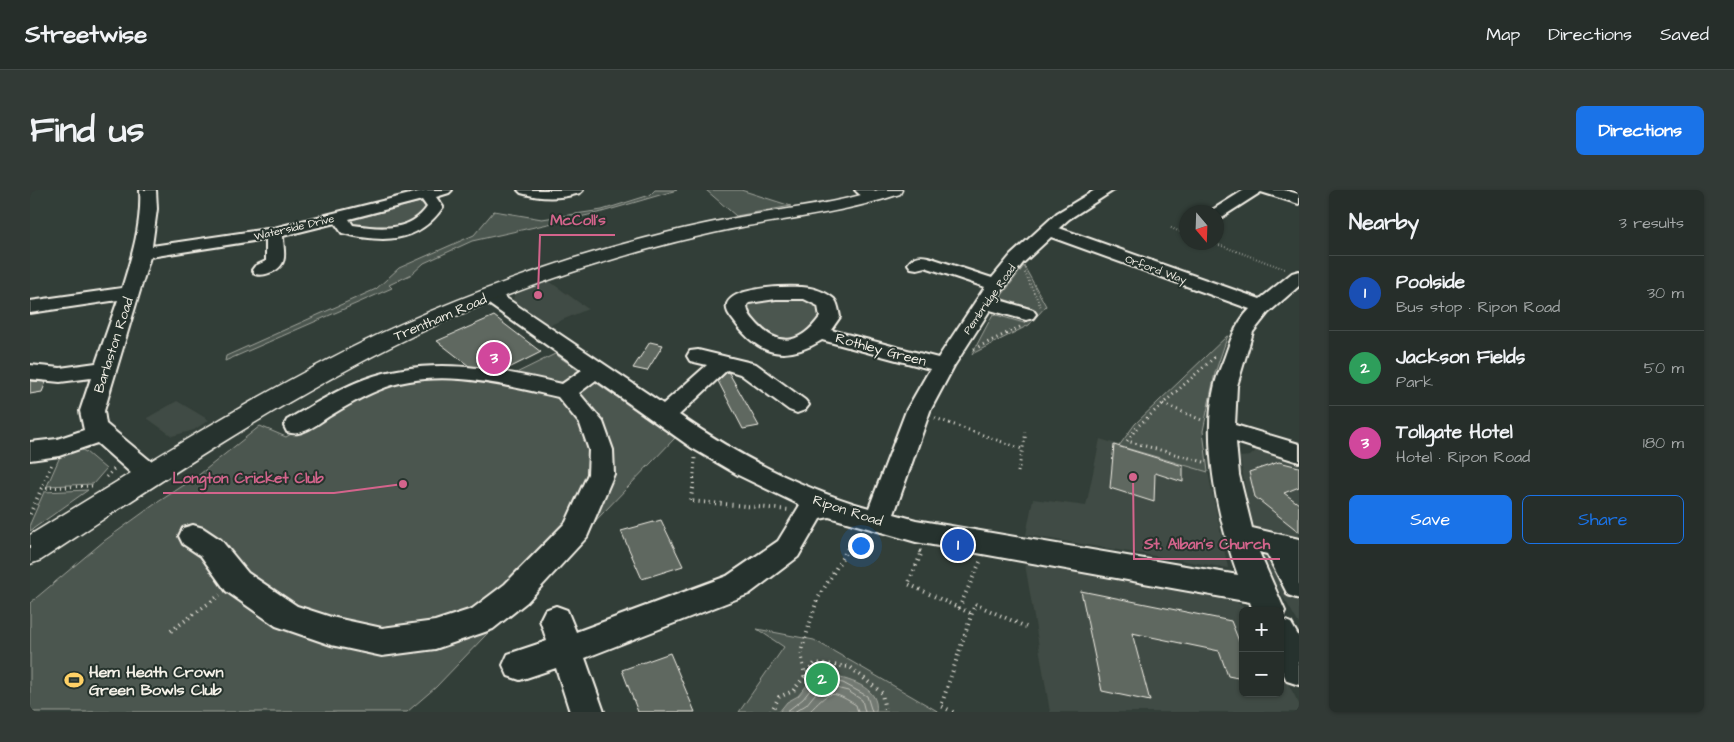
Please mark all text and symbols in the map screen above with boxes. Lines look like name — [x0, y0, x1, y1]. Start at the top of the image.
text: Streetwise — [25, 18, 147, 52]
text: Map — [1486, 22, 1520, 47]
text: Directions — [1548, 22, 1632, 47]
text: Saved — [1660, 22, 1709, 47]
text: Find us — [30, 106, 144, 155]
button: Directions — [1576, 106, 1704, 155]
callout: McColl's — [540, 205, 615, 235]
north arrow — [1179, 205, 1224, 250]
text: Nearby — [1349, 208, 1419, 237]
text: McColl's — [550, 210, 606, 231]
street label: Waterside Drive — [252, 211, 336, 244]
text: 3 results — [1619, 212, 1684, 234]
street label: Orford Way — [1123, 251, 1189, 288]
street label: Pembridge Road — [960, 261, 1020, 338]
text: Poolside — [1396, 269, 1465, 296]
text: 1 — [1364, 282, 1366, 304]
text: 30 m — [1647, 282, 1684, 304]
street label: Trentham Road — [391, 289, 490, 347]
street label: Barlaston Road — [89, 295, 139, 396]
text: Bus stop · Ripon Road — [1396, 296, 1560, 318]
street label: Rothley Green — [833, 328, 928, 372]
pin: 3 — [478, 339, 510, 377]
text: Jackson Fields — [1396, 344, 1525, 371]
text: 2 — [1360, 357, 1370, 379]
text: 50 m — [1644, 357, 1684, 379]
text: Park — [1396, 371, 1433, 393]
text: Tollgate Hotel — [1396, 419, 1513, 446]
text: 3 — [1361, 432, 1369, 454]
text: 180 m — [1643, 432, 1684, 454]
text: Hotel · Ripon Road — [1396, 446, 1530, 468]
callout: Longton Cricket Club — [163, 463, 334, 493]
text: Longton Cricket Club — [172, 468, 324, 491]
street label: Ripon Road — [810, 490, 885, 532]
button: Save — [1349, 495, 1512, 544]
button: Share — [1522, 495, 1684, 544]
pin: 1 — [942, 526, 974, 564]
callout: St. Alban's Church — [1134, 529, 1280, 559]
your location — [848, 533, 874, 559]
text: St. Alban's Church — [1143, 534, 1271, 555]
map controls — [1239, 607, 1284, 697]
button: + — [1239, 607, 1284, 652]
button: − — [1239, 652, 1284, 697]
pin: 2 — [806, 660, 838, 698]
place label: Hem Heath Crown Green Bowls Club — [89, 661, 224, 701]
sports icon: Hem Heath Crown Green Bowls Club — [63, 669, 85, 691]

